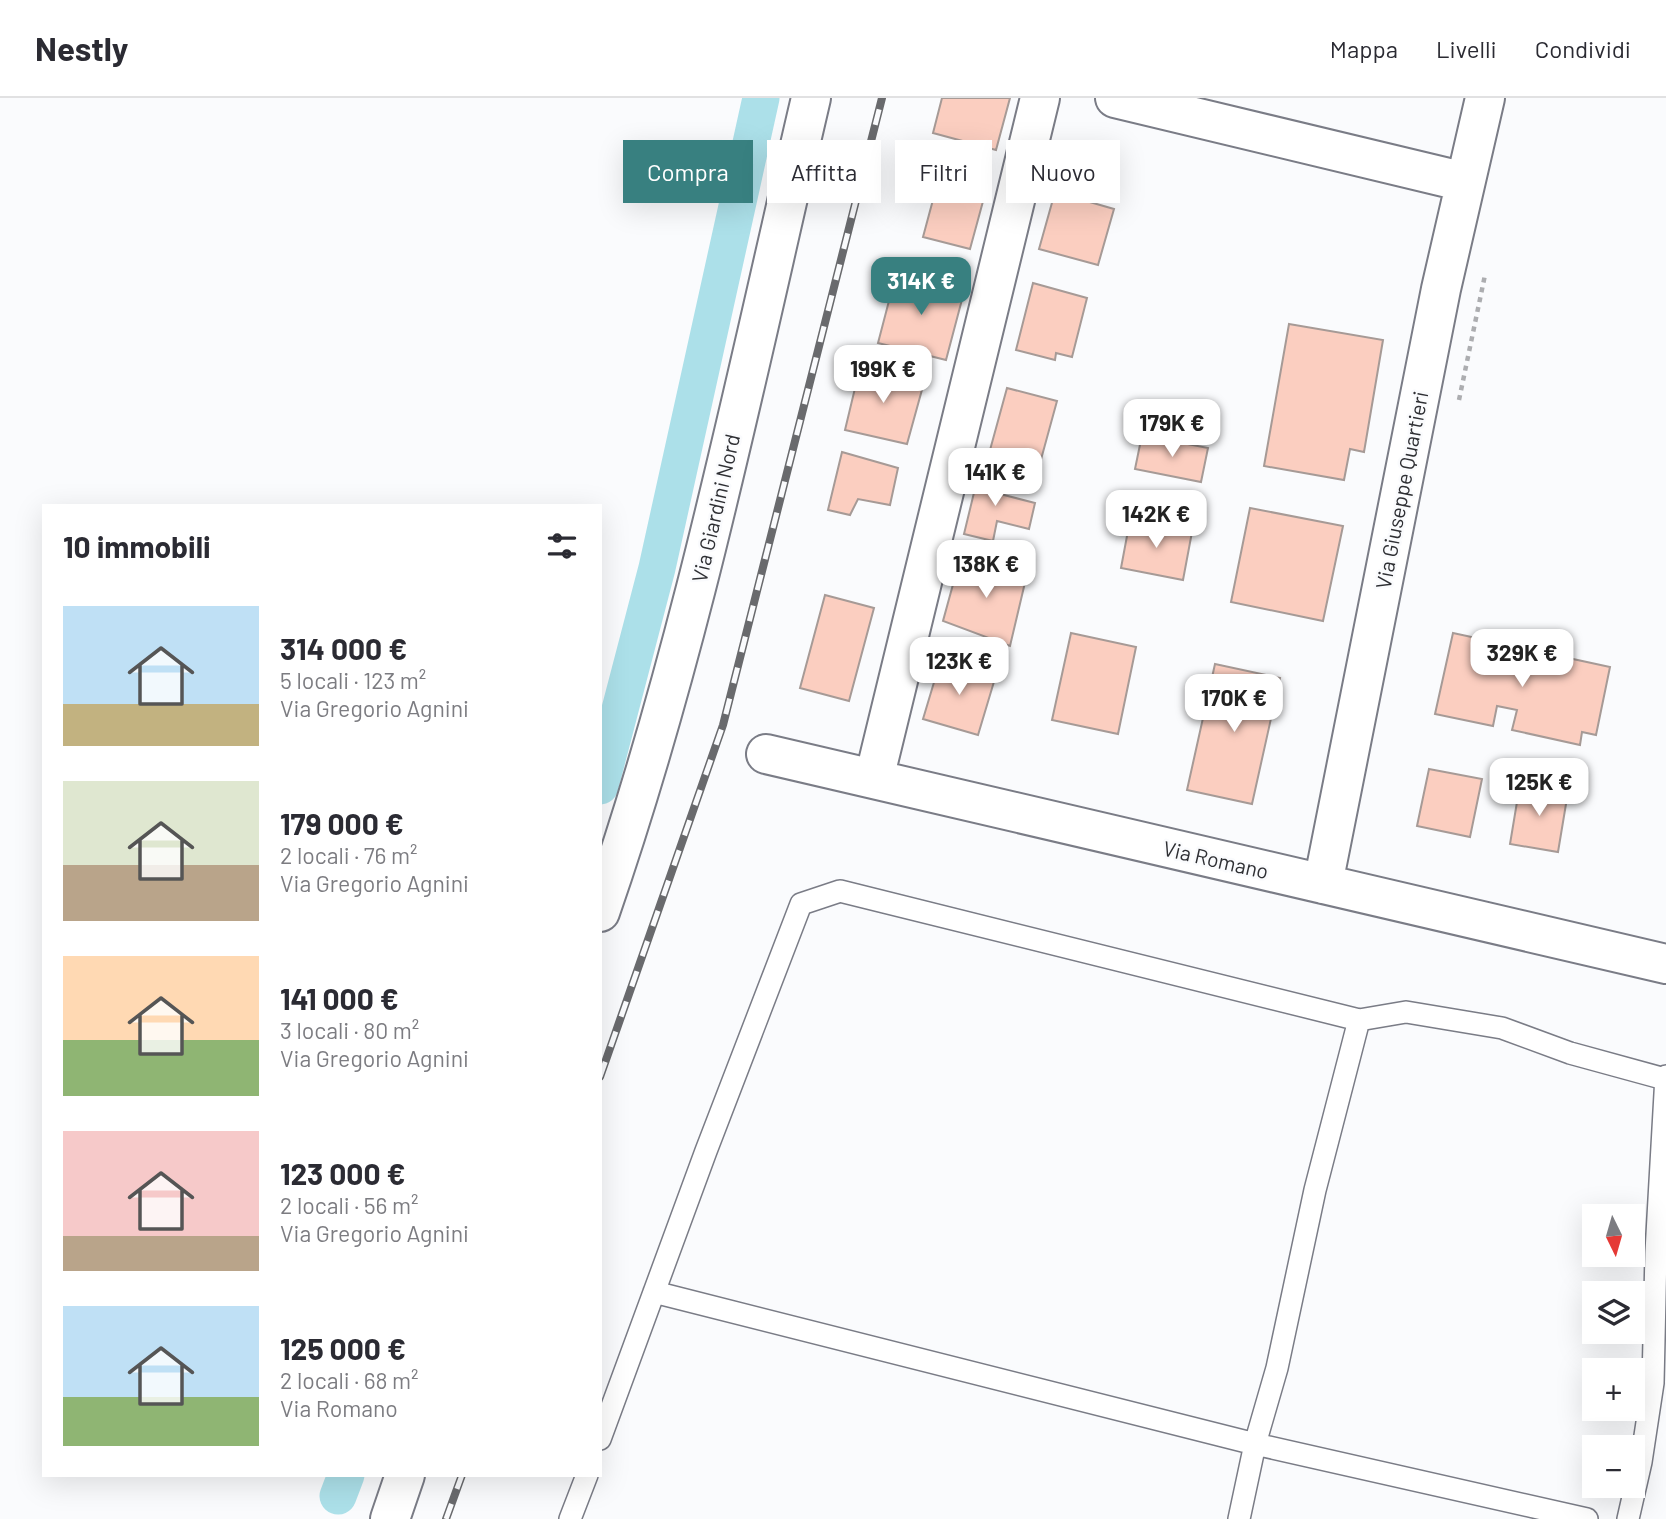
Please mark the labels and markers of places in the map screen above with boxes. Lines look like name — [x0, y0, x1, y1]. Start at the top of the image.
pin: 314K € — [864, 258, 978, 317]
pin: 199K € — [826, 345, 940, 405]
pin: 179K € — [1115, 400, 1229, 459]
pin: 141K € — [938, 448, 1052, 508]
pin: 142K € — [1099, 490, 1213, 550]
pin: 138K € — [929, 540, 1043, 600]
pin: 329K € — [1465, 630, 1579, 689]
pin: 123K € — [902, 638, 1016, 697]
pin: 170K € — [1177, 674, 1291, 734]
pin: 125K € — [1482, 758, 1596, 818]

